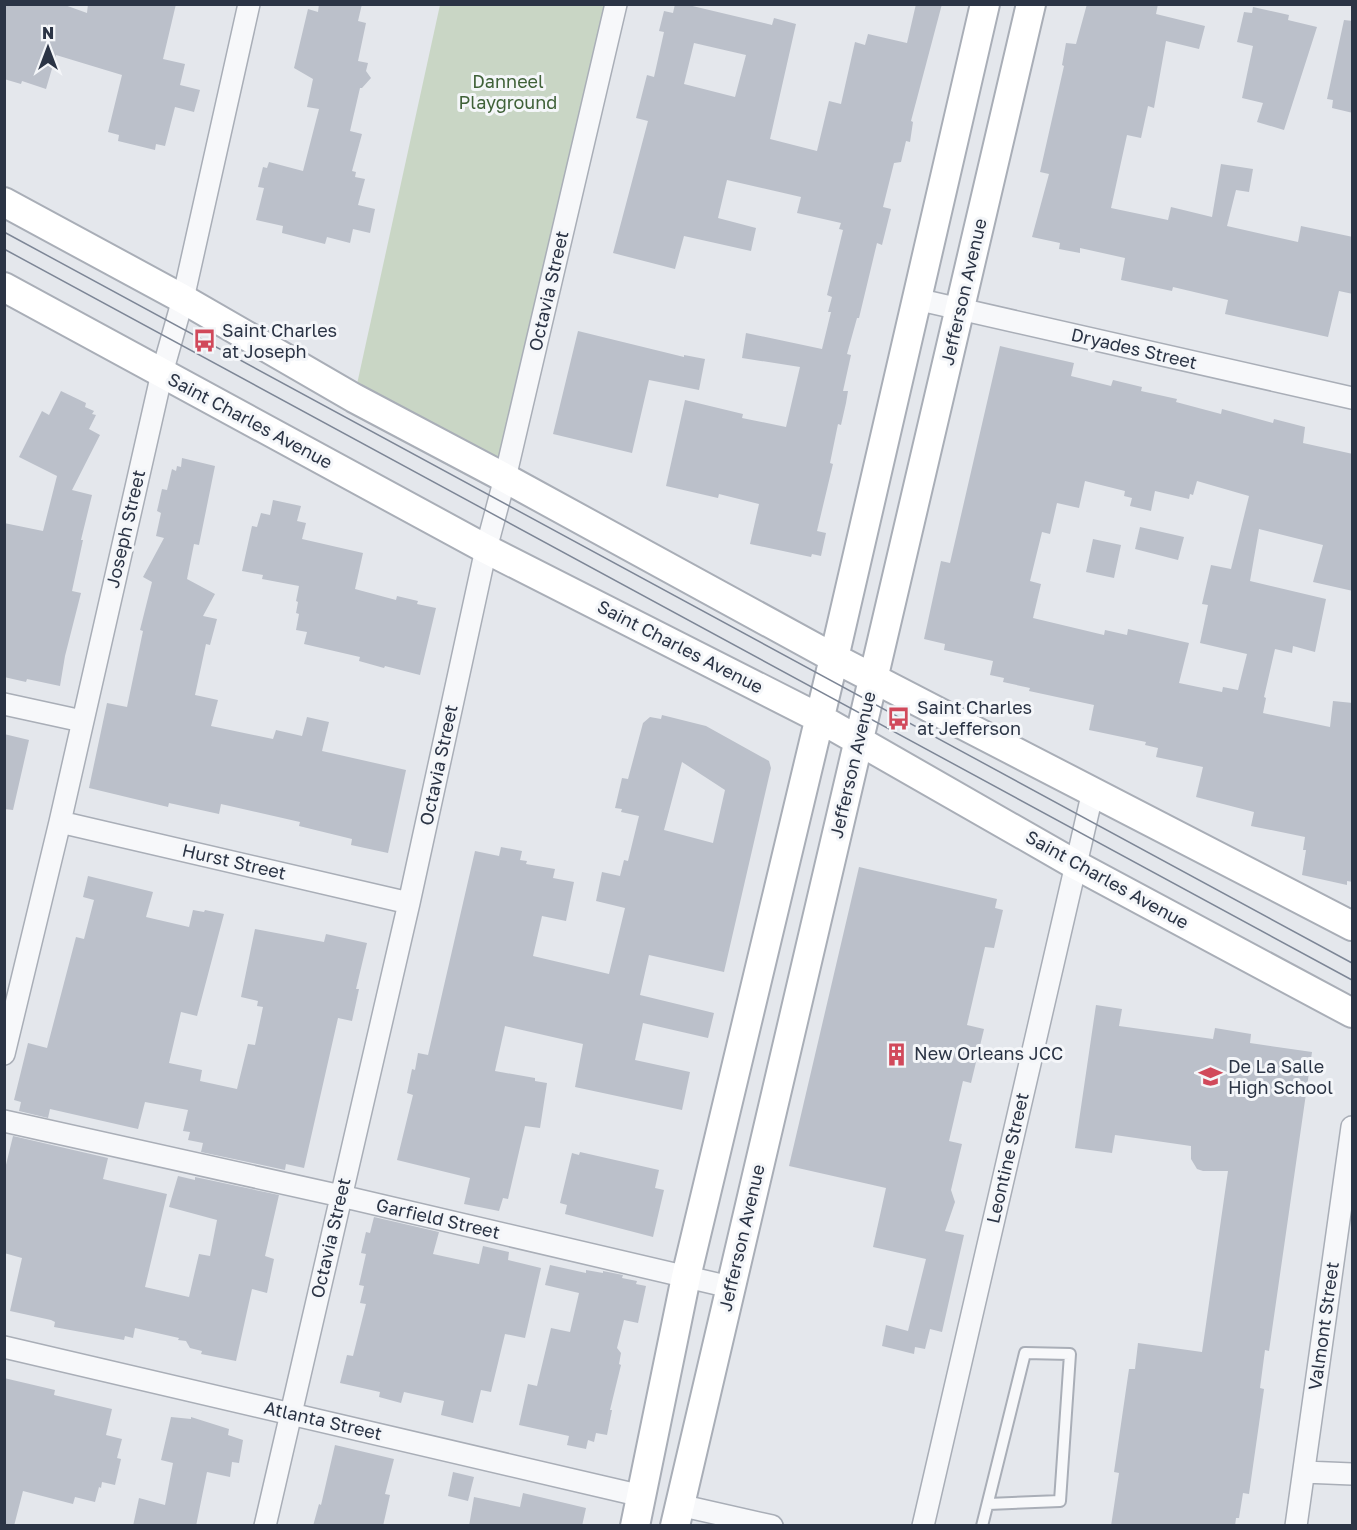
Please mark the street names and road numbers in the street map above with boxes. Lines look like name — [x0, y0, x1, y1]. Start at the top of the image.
street label: Jefferson Avenue — [935, 216, 991, 367]
street label: Octavia Street — [523, 228, 573, 353]
street label: Dryades Street — [1069, 323, 1199, 373]
street label: Saint Charles Avenue — [164, 367, 337, 473]
street label: Joseph Street — [101, 467, 149, 590]
street label: Saint Charles Avenue — [594, 595, 767, 697]
street label: Jefferson Avenue — [824, 689, 880, 840]
street label: Octavia Street — [414, 702, 462, 827]
street label: Saint Charles Avenue — [1022, 825, 1193, 933]
street label: Hurst Street — [180, 838, 288, 884]
street label: Leontine Street — [981, 1090, 1033, 1225]
street label: Jefferson Avenue — [713, 1162, 769, 1313]
street label: Octavia Street — [305, 1175, 355, 1300]
street label: Garfield Street — [374, 1193, 502, 1243]
street label: Valmont Street — [1303, 1260, 1343, 1392]
street label: Atlanta Street — [262, 1396, 384, 1444]

